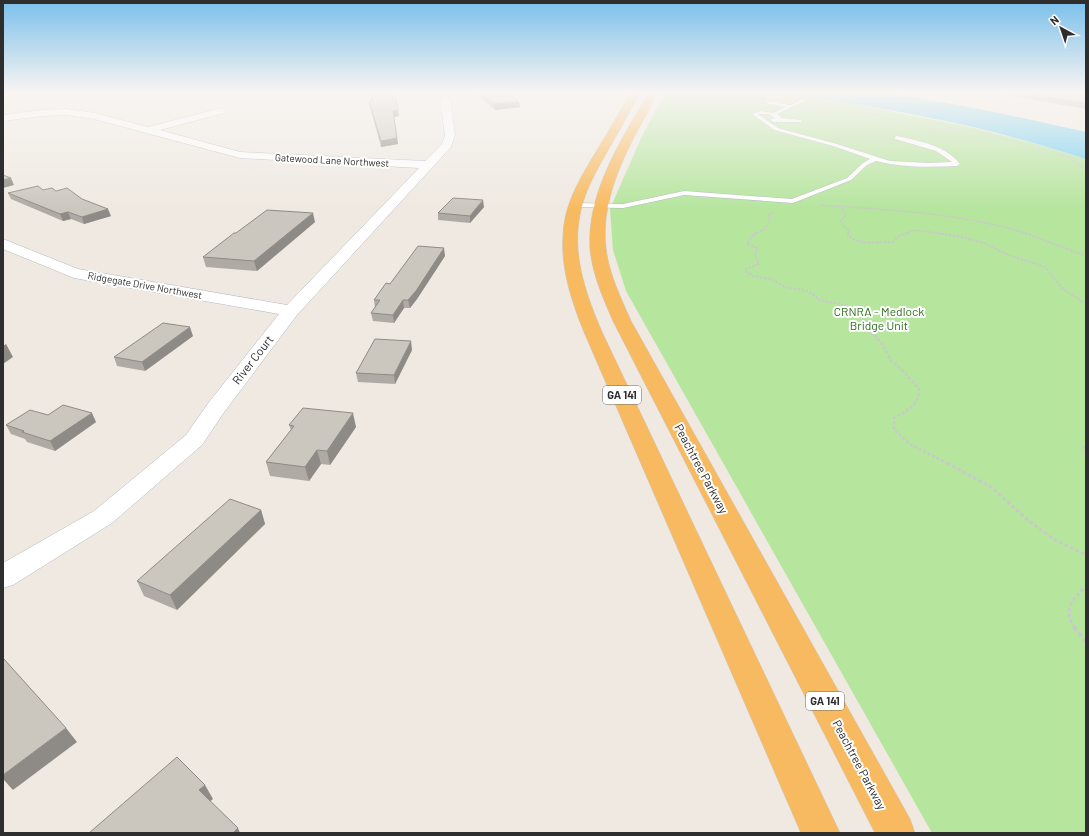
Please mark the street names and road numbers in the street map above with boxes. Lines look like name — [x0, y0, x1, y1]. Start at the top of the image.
street label: Gatewood Lane Northwest — [275, 151, 390, 169]
street label: Ridgegate Drive Northwest — [87, 269, 204, 301]
street label: River Court — [229, 332, 276, 387]
road number: GA 141 — [603, 386, 641, 404]
street label: Peachtree Parkway — [672, 421, 732, 516]
road number: GA 141 — [806, 692, 844, 710]
street label: Peachtree Parkway — [830, 717, 890, 812]

